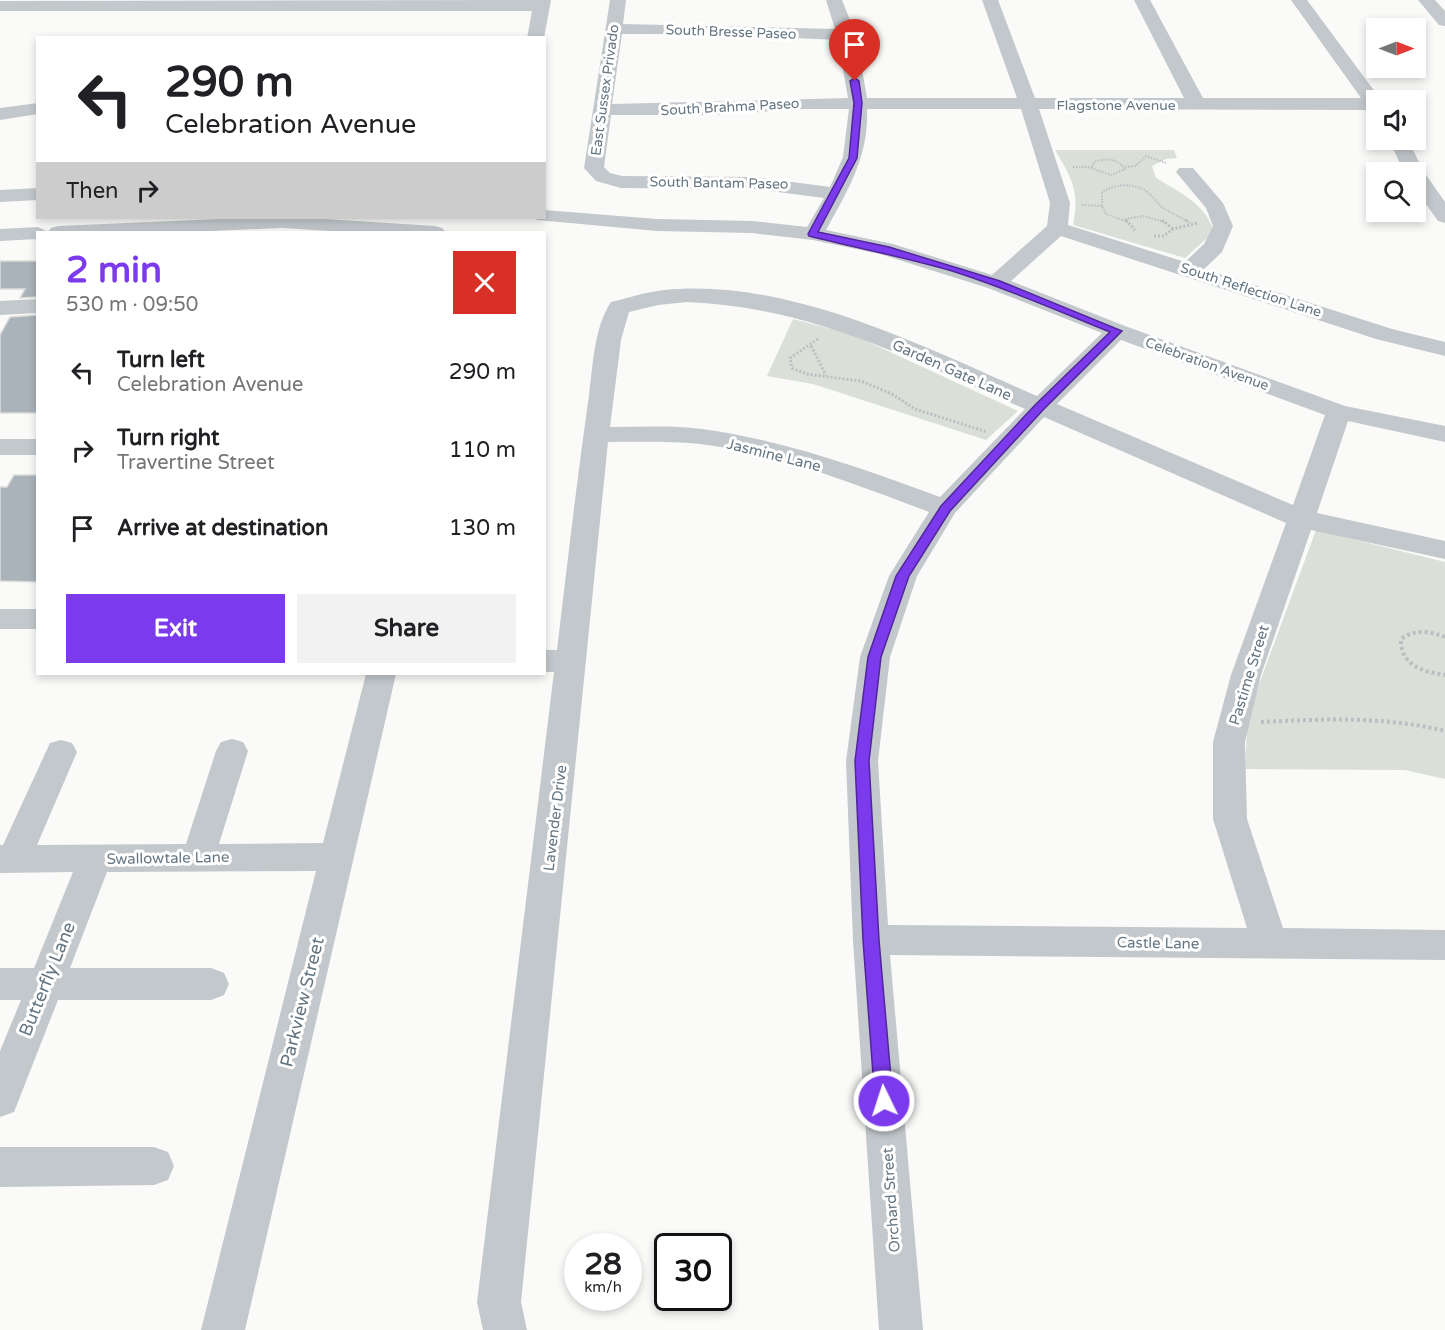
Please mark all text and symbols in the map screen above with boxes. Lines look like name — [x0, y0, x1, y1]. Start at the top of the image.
north arrow — [1366, 18, 1426, 78]
map controls — [1366, 18, 1426, 222]
pin — [829, 19, 880, 81]
street label: South Bresse Paseo — [665, 21, 797, 43]
street label: East Sussex Privado — [587, 23, 623, 157]
icon: arrive — [838, 28, 871, 61]
text: 290 m — [165, 57, 294, 108]
icon: left — [66, 60, 144, 138]
button: sound — [1366, 90, 1426, 150]
street label: South Brahma Paseo — [660, 95, 800, 119]
street label: Flagstone Avenue — [1056, 97, 1176, 114]
text: Celebration Avenue — [165, 108, 416, 141]
button: search — [1366, 162, 1426, 222]
street label: South Bantam Paseo — [649, 173, 789, 193]
icon: right — [131, 174, 164, 207]
text: Then — [66, 178, 119, 204]
text: 2 min — [66, 249, 162, 292]
button: close — [453, 251, 516, 314]
street label: South Reflection Lane — [1178, 259, 1324, 321]
text: 530 m · 09:50 — [66, 293, 198, 317]
street label: Celebration Avenue — [1143, 334, 1271, 394]
street label: Garden Gate Lane — [890, 336, 1014, 404]
text: Turn left — [117, 347, 205, 373]
icon: left — [66, 356, 99, 389]
text: 290 m — [449, 359, 516, 385]
text: Celebration Avenue — [117, 373, 303, 397]
text: Turn right — [117, 425, 219, 451]
icon: right — [66, 434, 99, 467]
street label: Jasmine Lane — [725, 435, 823, 475]
text: 110 m — [449, 437, 516, 463]
text: Travertine Street — [117, 451, 275, 475]
icon: arrive — [66, 512, 99, 545]
text: Arrive at destination — [117, 515, 328, 541]
text: 130 m — [449, 515, 516, 541]
button: Exit — [66, 594, 285, 663]
button: Share — [297, 594, 516, 663]
street label: Pastime Street — [1225, 623, 1273, 727]
street label: Lavender Drive — [540, 764, 570, 872]
street label: Swallowtale Lane — [107, 848, 229, 868]
street label: Butterfly Lane — [14, 919, 80, 1039]
street label: Castle Lane — [1117, 933, 1199, 953]
street label: Parkview Street — [275, 935, 329, 1069]
position arrow — [852, 1069, 916, 1133]
street label: Orchard Street — [878, 1147, 904, 1253]
speed limit sign: 30 — [654, 1233, 732, 1311]
text: 28 — [584, 1246, 622, 1283]
text: km/h — [584, 1278, 622, 1296]

